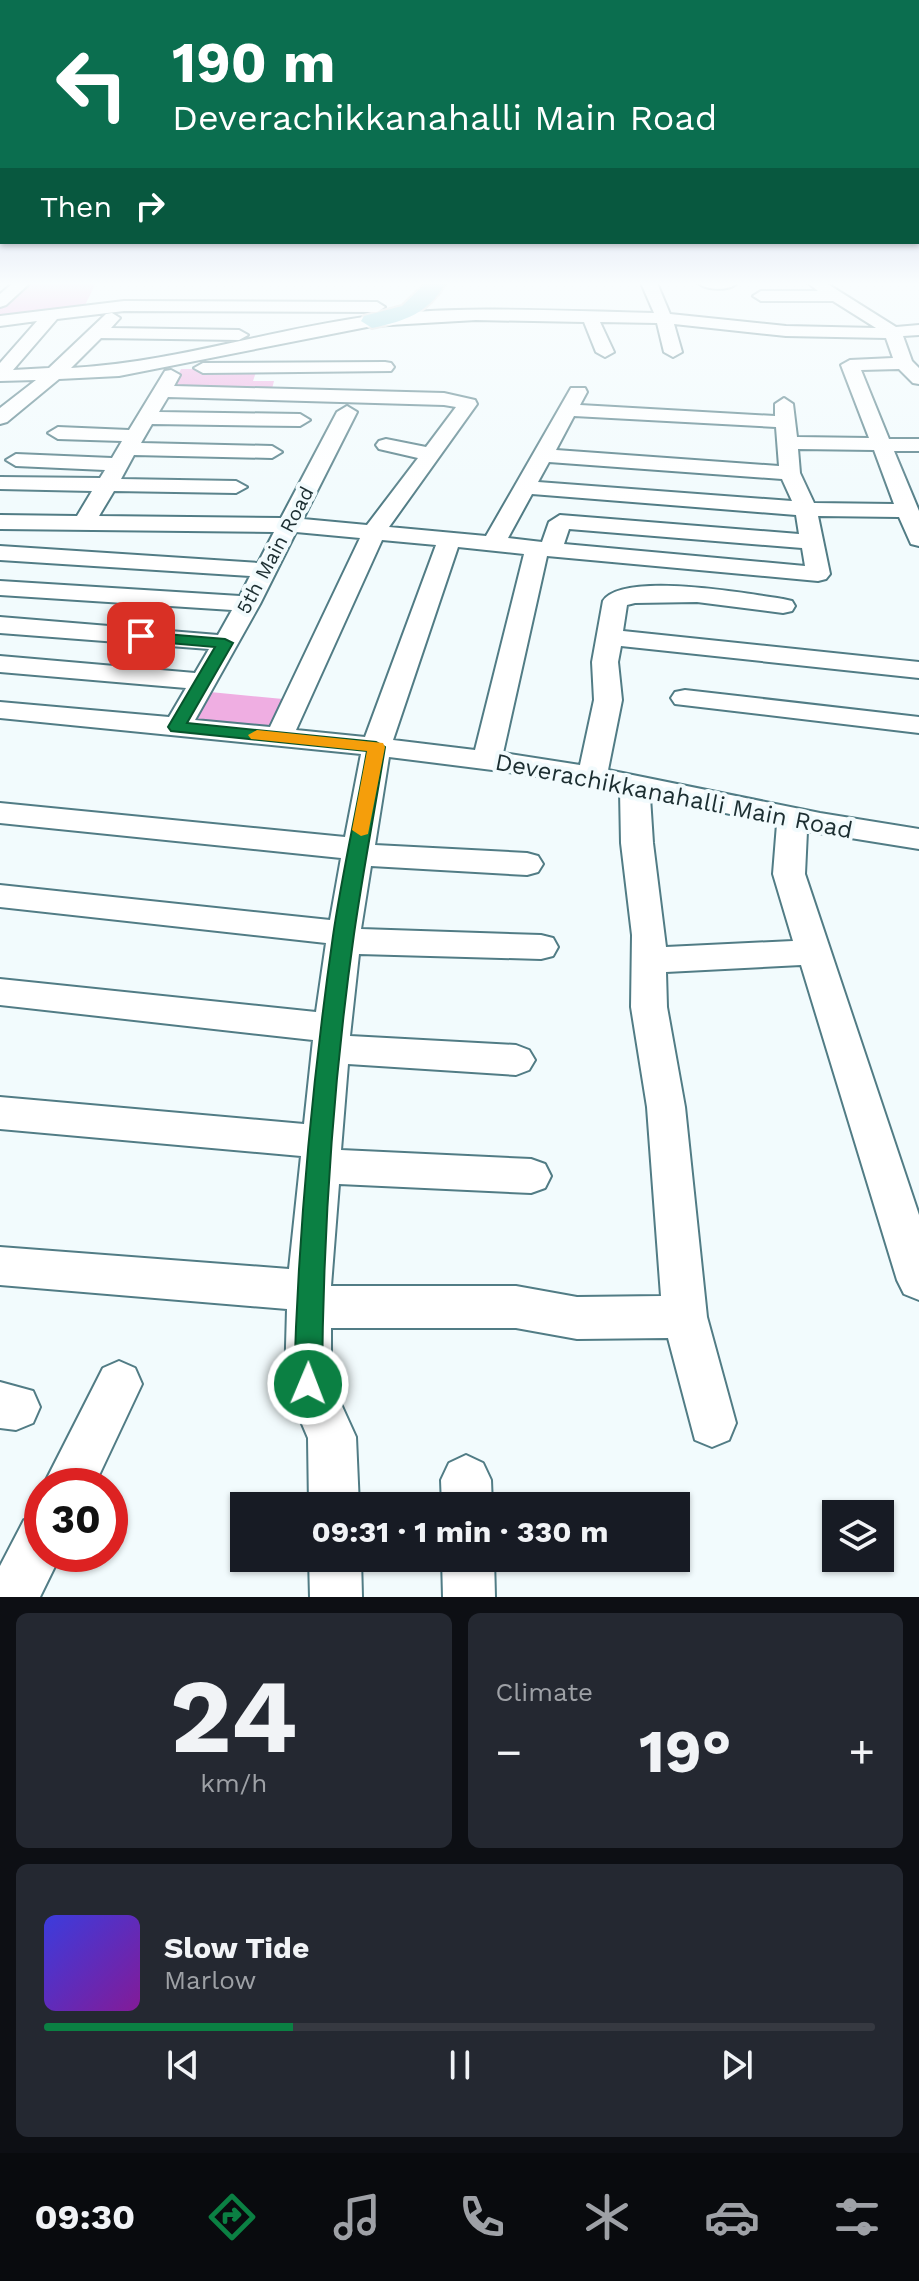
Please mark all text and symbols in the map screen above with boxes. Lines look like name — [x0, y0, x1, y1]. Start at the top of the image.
text: 190 m — [172, 30, 335, 96]
icon: left — [40, 32, 144, 136]
text: Deverachikkanahalli Main Road — [172, 97, 717, 139]
icon: right — [128, 184, 172, 228]
text: Then — [40, 189, 112, 224]
street label: 5th Main Road — [231, 482, 319, 618]
pin — [107, 602, 175, 670]
icon: arrive — [119, 614, 163, 658]
street label: Deverachikkanahalli Main Road — [493, 748, 855, 844]
position arrow — [266, 1342, 350, 1426]
speed limit sign: 30 — [24, 1468, 128, 1572]
map controls — [822, 1500, 894, 1572]
button: layers — [822, 1500, 894, 1572]
text: 09:31 · 1 min · 330 m — [312, 1514, 608, 1549]
text: 24 — [170, 1655, 298, 1777]
text: Climate — [496, 1677, 593, 1707]
text: 19° — [639, 1716, 732, 1787]
text: − — [496, 1726, 522, 1778]
text: + — [848, 1726, 875, 1778]
text: km/h — [200, 1768, 267, 1798]
text: Slow Tide — [164, 1930, 309, 1965]
text: Marlow — [164, 1965, 256, 1995]
icon: previous — [161, 2043, 205, 2087]
icon: pause — [438, 2043, 482, 2087]
icon: next — [715, 2043, 759, 2087]
icon: directions — [204, 2189, 260, 2245]
icon: music — [329, 2189, 385, 2245]
icon: phone — [454, 2189, 510, 2245]
icon: climate — [579, 2189, 635, 2245]
icon: car — [704, 2189, 760, 2245]
icon: filters — [829, 2189, 885, 2245]
text: 09:30 — [34, 2196, 135, 2238]

